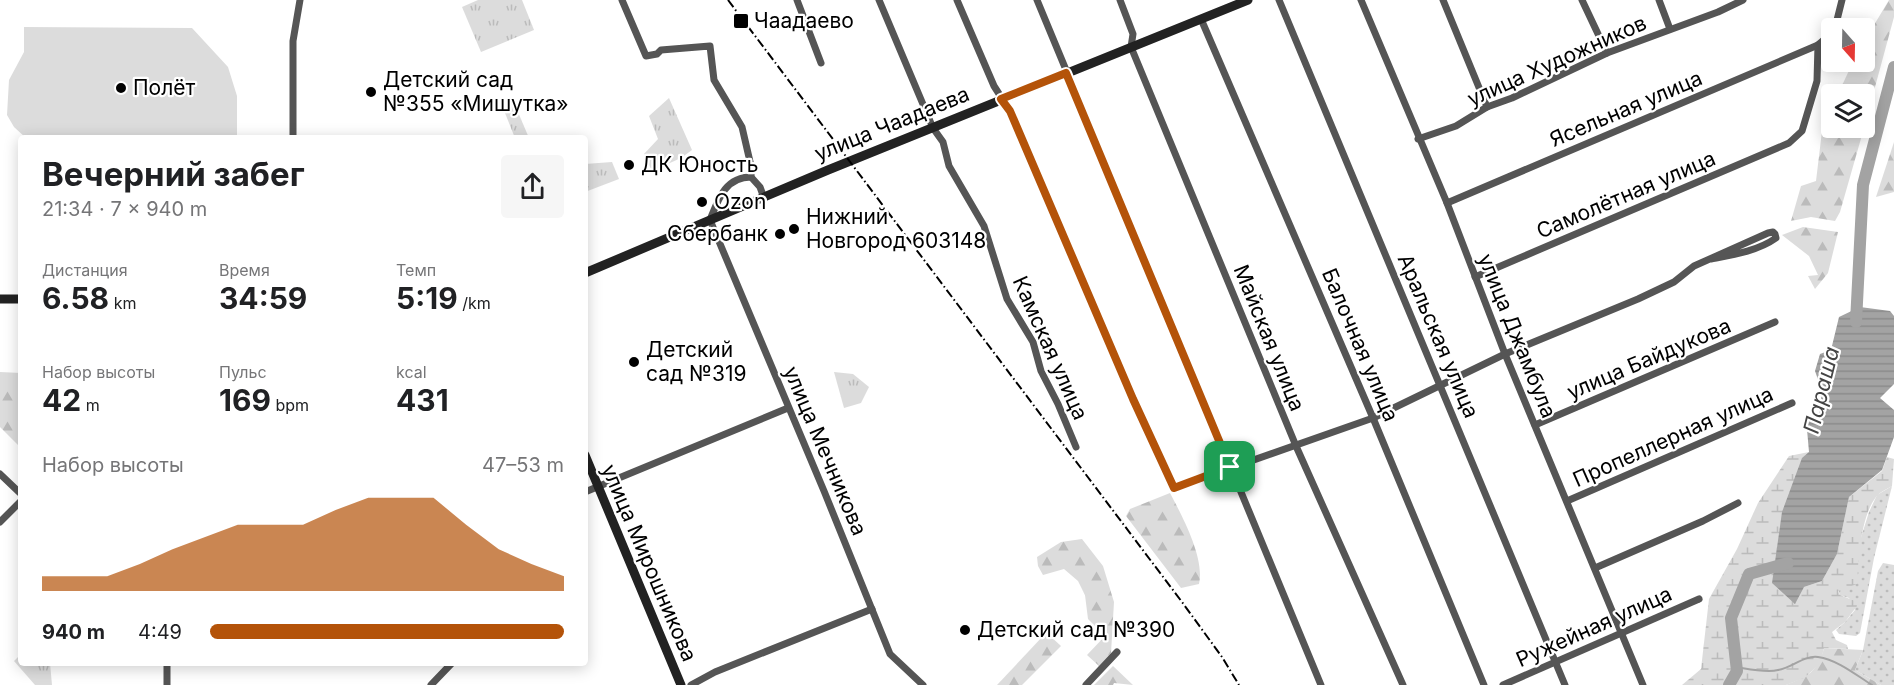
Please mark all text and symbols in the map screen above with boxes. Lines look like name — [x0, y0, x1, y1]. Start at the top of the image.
place label: Чаадаево — [754, 8, 854, 33]
street label: улица Художников — [1463, 10, 1650, 111]
marker: Чаадаево — [732, 12, 750, 30]
north arrow — [1821, 18, 1875, 72]
map controls — [1821, 18, 1875, 138]
street label: Ясельная улица — [1546, 65, 1706, 152]
place label: Детский сад №355 «Мишутка» — [383, 67, 569, 116]
place label: Полёт — [133, 75, 196, 100]
marker: Полёт — [114, 81, 128, 95]
street label: улица Чаадаева — [811, 81, 973, 166]
button: layers — [1821, 84, 1875, 138]
marker: Детский сад №355 «Мишутка» — [364, 85, 378, 99]
street label: Самолётная улица — [1533, 146, 1719, 244]
place label: ДК Юность — [641, 152, 758, 177]
text: Вечерний забег — [42, 154, 305, 194]
button: share — [501, 155, 564, 218]
marker: ДК Юность — [622, 158, 636, 172]
place label: Ozon — [714, 189, 766, 214]
marker: Ozon — [695, 195, 709, 209]
text: 21:34 · 7 × 940 m — [42, 197, 207, 221]
place label: Нижний Новгород 603148 — [806, 204, 986, 253]
place label: Сбербанк — [667, 221, 769, 246]
marker: Нижний Новгород 603148 — [787, 222, 801, 236]
marker: Сбербанк — [773, 227, 787, 241]
street label: Аральская улица — [1393, 250, 1484, 421]
street label: улица Джамбула — [1473, 250, 1562, 422]
text: Дистанция — [42, 260, 128, 280]
text: Время — [219, 260, 270, 280]
text: Темп — [396, 260, 436, 280]
street label: Майская улица — [1229, 261, 1310, 415]
street label: Балочная улица — [1317, 265, 1404, 425]
street label: Камская улица — [1008, 272, 1093, 423]
text: 6.58 — [42, 280, 109, 316]
text: 34:59 — [219, 280, 307, 316]
text: 5:19 — [396, 280, 458, 316]
text: km — [109, 293, 136, 313]
text: /km — [458, 293, 491, 313]
street label: улица Байдукова — [1563, 313, 1734, 404]
place label: Детский сад №319 — [646, 337, 747, 386]
water label: Параша — [1798, 344, 1844, 436]
marker: Детский сад №319 — [627, 355, 641, 369]
text: Набор высоты — [42, 362, 155, 382]
text: Пульс — [219, 362, 267, 382]
text: kcal — [396, 362, 427, 382]
street label: улица Мечникова — [779, 363, 872, 539]
street label: Пропеллерная улица — [1569, 381, 1777, 492]
text: 42 — [42, 382, 81, 418]
text: 169 — [219, 382, 271, 418]
text: 431 — [396, 382, 449, 418]
text: m — [81, 395, 100, 415]
text: bpm — [271, 395, 309, 415]
pin — [1204, 441, 1255, 492]
icon: arrive — [1213, 450, 1246, 483]
text: Набор высоты — [42, 453, 184, 477]
text: 47–53 m — [482, 453, 564, 477]
street label: улица Мирошникова — [597, 460, 702, 665]
street label: Ружейная улица — [1512, 581, 1676, 672]
place label: Детский сад №390 — [977, 617, 1175, 642]
text: 940 m — [42, 620, 105, 644]
text: 4:49 — [138, 620, 182, 644]
marker: Детский сад №390 — [958, 623, 972, 637]

